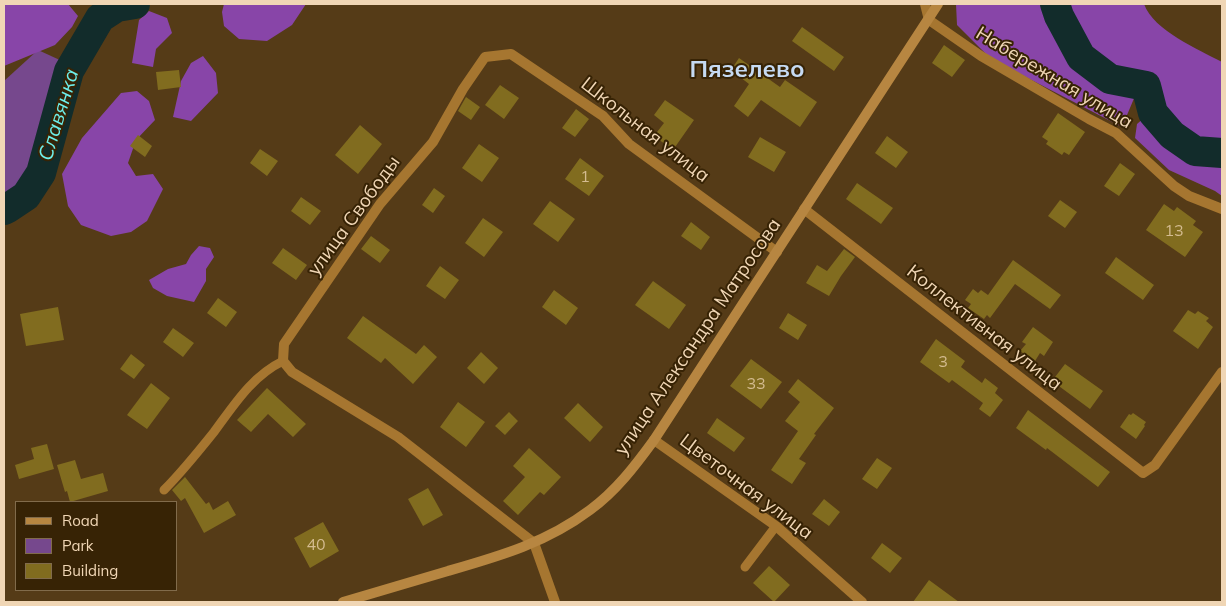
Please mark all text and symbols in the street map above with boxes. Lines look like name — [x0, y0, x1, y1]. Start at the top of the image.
street label: Набережная улица — [971, 22, 1137, 134]
district label: Пязелево — [690, 56, 804, 84]
water label: Славянка — [34, 66, 84, 164]
street label: Школьная улица — [576, 73, 714, 187]
street label: улица Свободы — [303, 152, 405, 280]
house number: 1 — [580, 167, 590, 187]
street label: улица Александра Матросова — [610, 214, 786, 460]
house number: 13 — [1164, 221, 1184, 241]
street label: Коллективная улица — [902, 260, 1066, 396]
house number: 3 — [938, 352, 948, 372]
house number: 33 — [746, 374, 766, 394]
street label: Цветочная улица — [675, 430, 817, 544]
legend — [15, 501, 178, 591]
text: Road — [62, 511, 99, 530]
house number: 40 — [306, 535, 326, 555]
text: Park — [62, 536, 94, 555]
text: Building — [62, 561, 118, 580]

